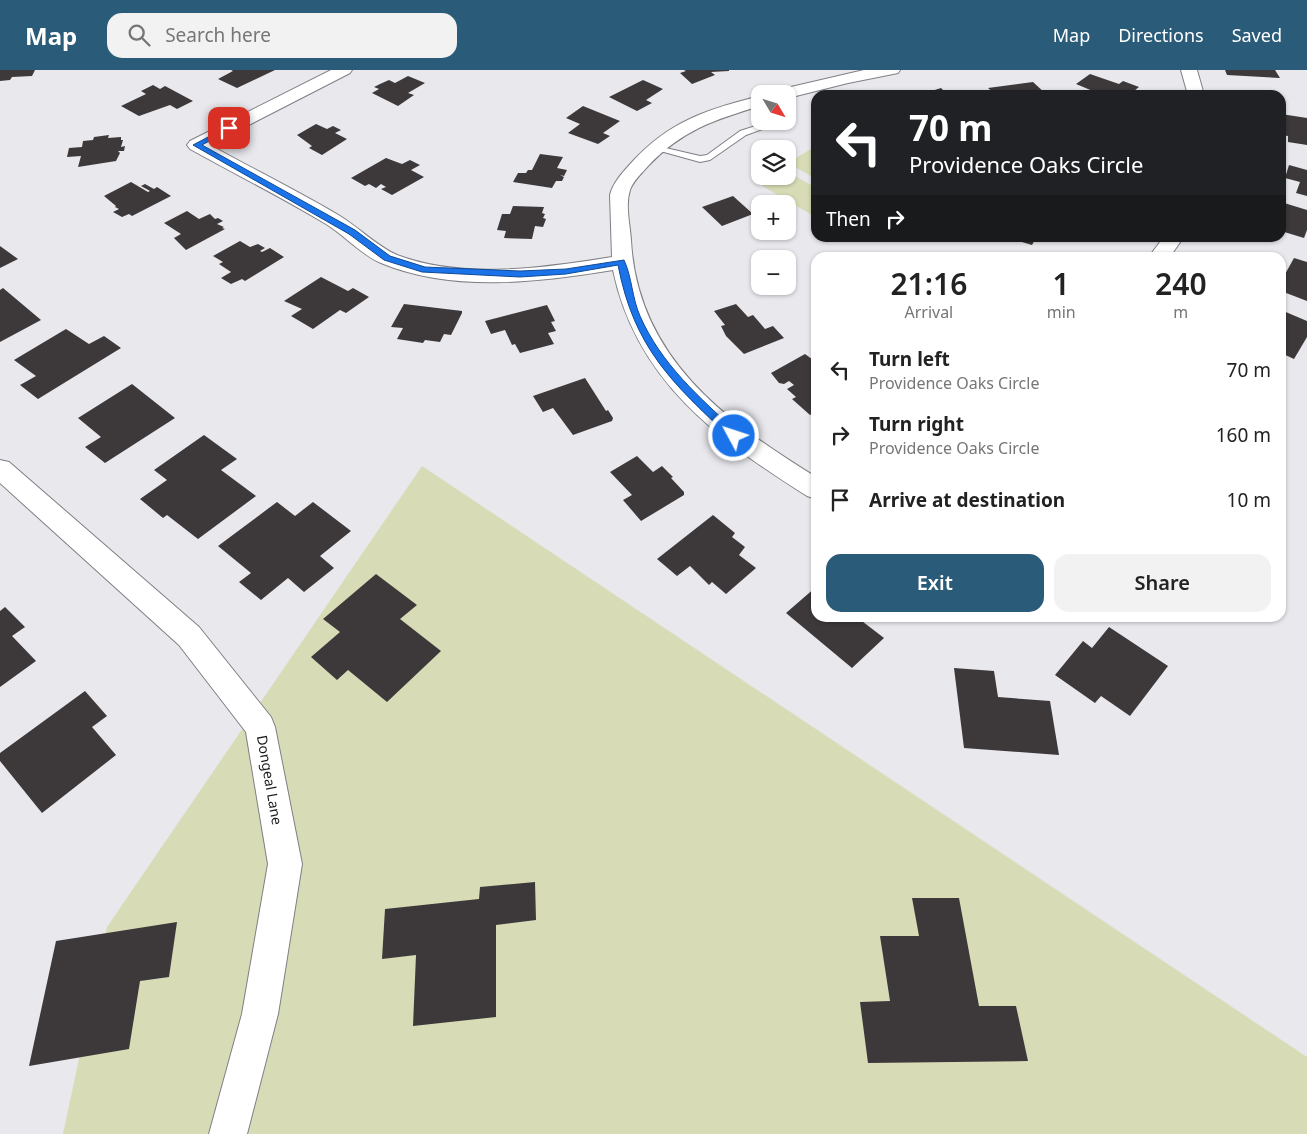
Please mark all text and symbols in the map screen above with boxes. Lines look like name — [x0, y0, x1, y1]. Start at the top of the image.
search box — [107, 13, 457, 58]
text: Map — [25, 19, 77, 52]
icon: search — [125, 21, 153, 49]
text: Search here — [165, 22, 271, 48]
text: Map — [1053, 23, 1090, 47]
text: Directions — [1118, 23, 1204, 47]
text: Saved — [1232, 23, 1282, 47]
north arrow — [751, 85, 796, 130]
map controls — [751, 85, 796, 295]
text: 70 m — [909, 104, 992, 151]
pin — [208, 107, 250, 149]
icon: left — [826, 110, 891, 175]
icon: arrive — [215, 114, 243, 142]
button: layers — [751, 140, 796, 185]
text: Providence Oaks Circle — [909, 149, 1143, 179]
button: + — [751, 195, 796, 240]
icon: right — [881, 205, 909, 233]
text: Then — [826, 206, 871, 232]
button: − — [751, 250, 796, 295]
text: 21:16 — [890, 263, 967, 304]
text: 1 — [1053, 263, 1070, 304]
text: 240 — [1155, 263, 1207, 304]
text: Arrival — [904, 301, 953, 323]
text: min — [1047, 301, 1076, 323]
text: m — [1173, 301, 1188, 323]
text: Turn left — [869, 346, 950, 372]
icon: left — [826, 356, 854, 384]
text: 70 m — [1227, 357, 1271, 383]
text: Providence Oaks Circle — [869, 372, 1039, 394]
position arrow — [707, 409, 759, 461]
text: Turn right — [869, 411, 964, 437]
icon: right — [826, 421, 854, 449]
text: 160 m — [1216, 422, 1271, 448]
text: Providence Oaks Circle — [869, 437, 1039, 459]
icon: arrive — [826, 486, 854, 514]
text: Arrive at destination — [869, 487, 1065, 513]
text: 10 m — [1227, 487, 1271, 513]
button: Exit — [826, 554, 1044, 612]
button: Share — [1054, 554, 1271, 612]
street label: Dongeal Lane — [253, 734, 287, 826]

